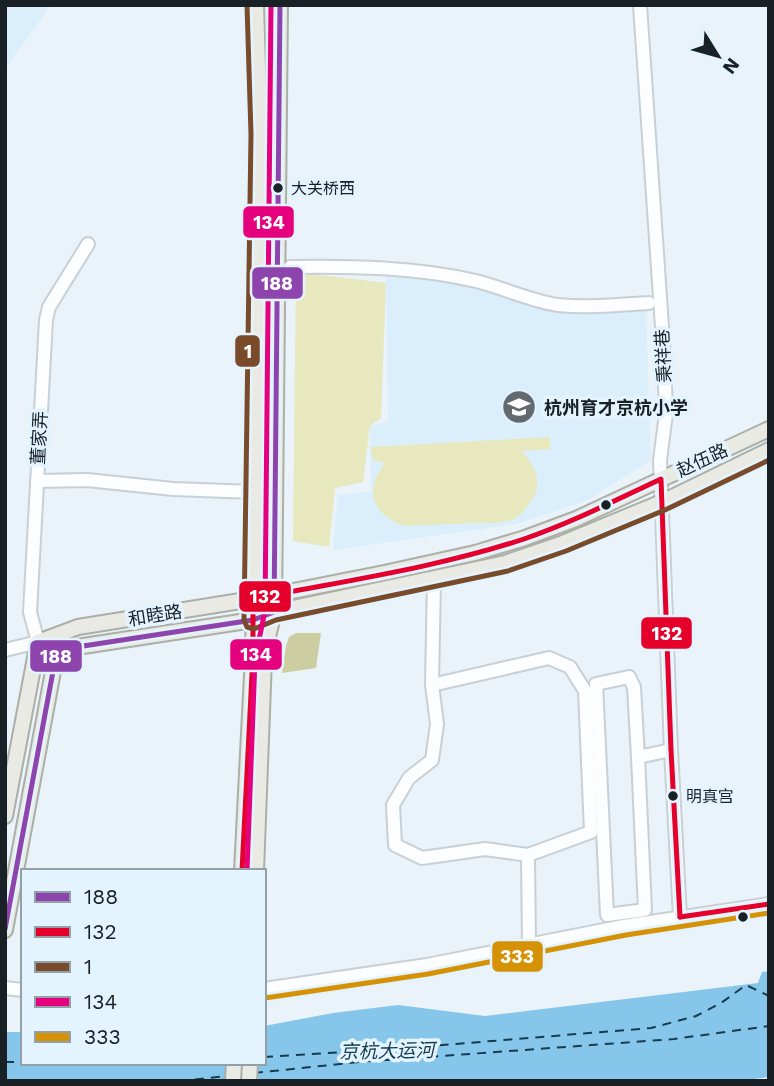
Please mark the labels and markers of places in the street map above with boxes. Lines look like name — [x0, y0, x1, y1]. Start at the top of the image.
place label: 大关桥西 — [291, 179, 355, 198]
marker: 大关桥西 — [271, 181, 285, 195]
school or university icon: 杭州育才京杭小学 — [500, 388, 538, 426]
place label: 杭州育才京杭小学 — [544, 397, 688, 418]
unlabelled marker — [599, 498, 613, 512]
place label: 明真宫 — [686, 787, 734, 806]
marker: 明真宫 — [666, 789, 680, 803]
unlabelled marker — [736, 910, 750, 924]

